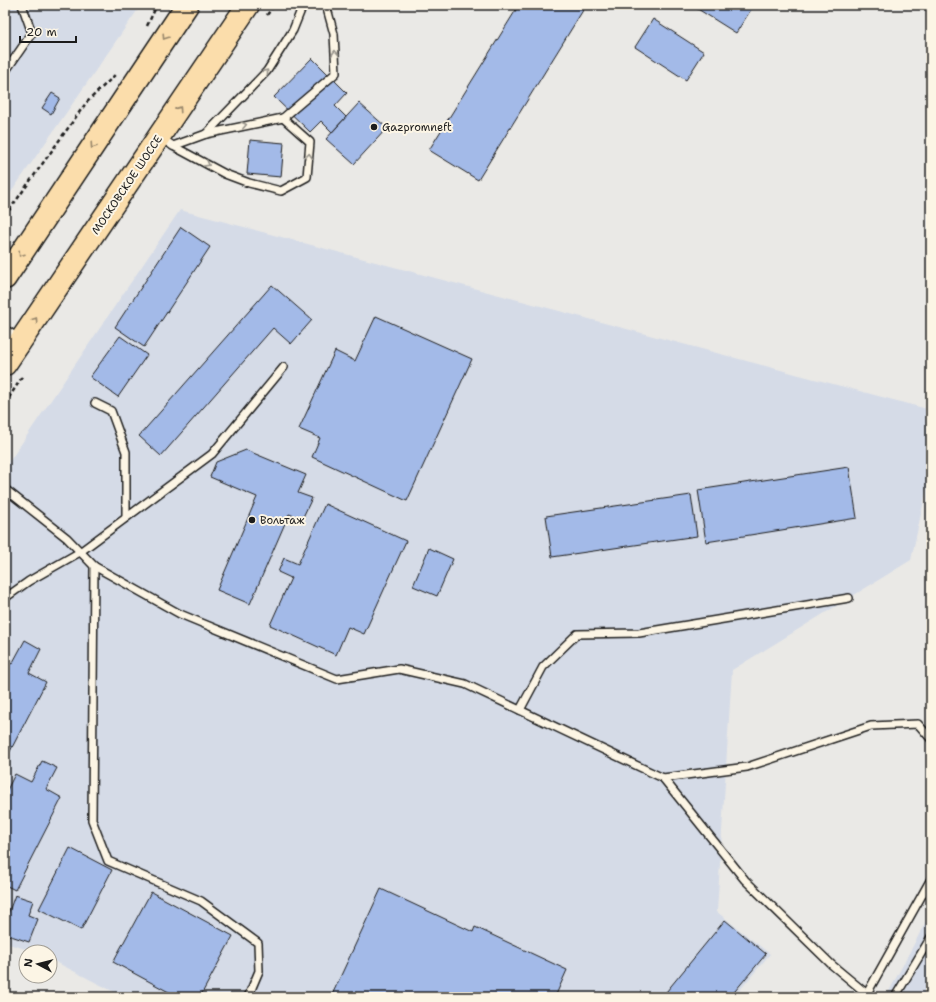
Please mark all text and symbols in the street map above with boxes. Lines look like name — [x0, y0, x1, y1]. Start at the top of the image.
scale bar — [20, 18, 76, 44]
text: 20 m — [26, 24, 57, 40]
one-way arrow — [163, 33, 170, 40]
one-way arrow — [331, 50, 340, 56]
one-way arrow — [261, 69, 268, 76]
one-way arrow — [174, 106, 182, 113]
place label: Gazpromneft — [382, 120, 452, 135]
one-way arrow — [241, 122, 247, 130]
marker: Gazpromneft — [369, 122, 379, 132]
street label: МОСКОВСКОЕ ШОССЕ — [88, 132, 166, 238]
one-way arrow — [91, 141, 98, 148]
one-way arrow — [304, 153, 313, 159]
one-way arrow — [203, 159, 211, 167]
one-way arrow — [18, 250, 26, 257]
one-way arrow — [30, 318, 37, 325]
place label: Вольтаж — [260, 513, 305, 528]
marker: Вольтаж — [247, 515, 257, 525]
north arrow — [18, 944, 58, 984]
text: N — [21, 957, 37, 968]

